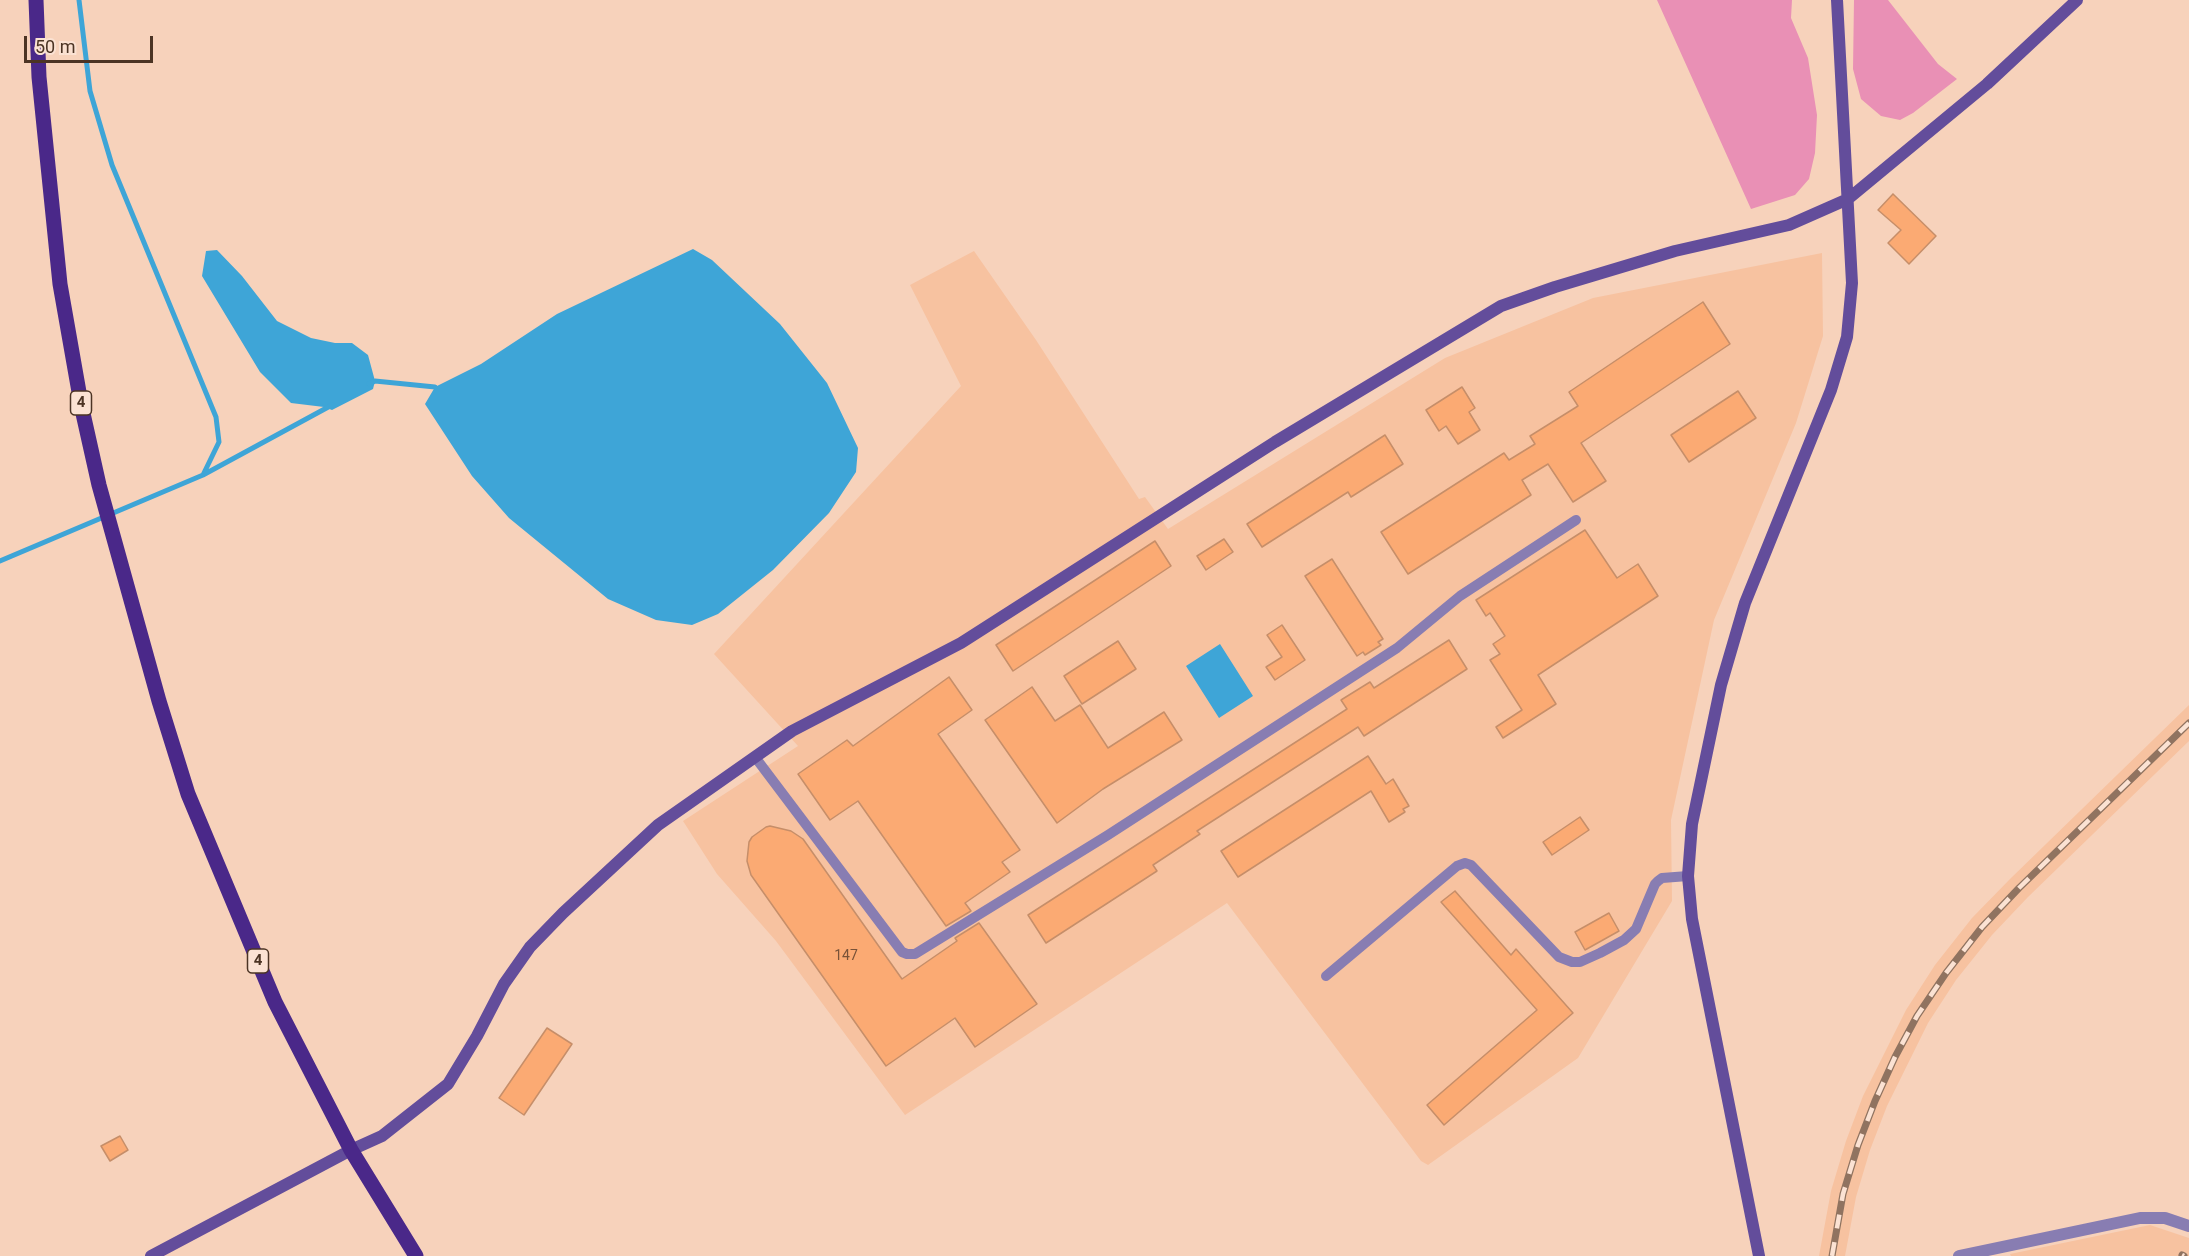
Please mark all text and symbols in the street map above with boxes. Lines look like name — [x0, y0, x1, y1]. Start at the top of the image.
scale bar — [27, 24, 156, 62]
text: 50 m — [35, 36, 75, 57]
road number: 4 — [70, 391, 92, 415]
house number: 147 — [834, 948, 858, 964]
road number: 4 — [248, 949, 268, 973]

